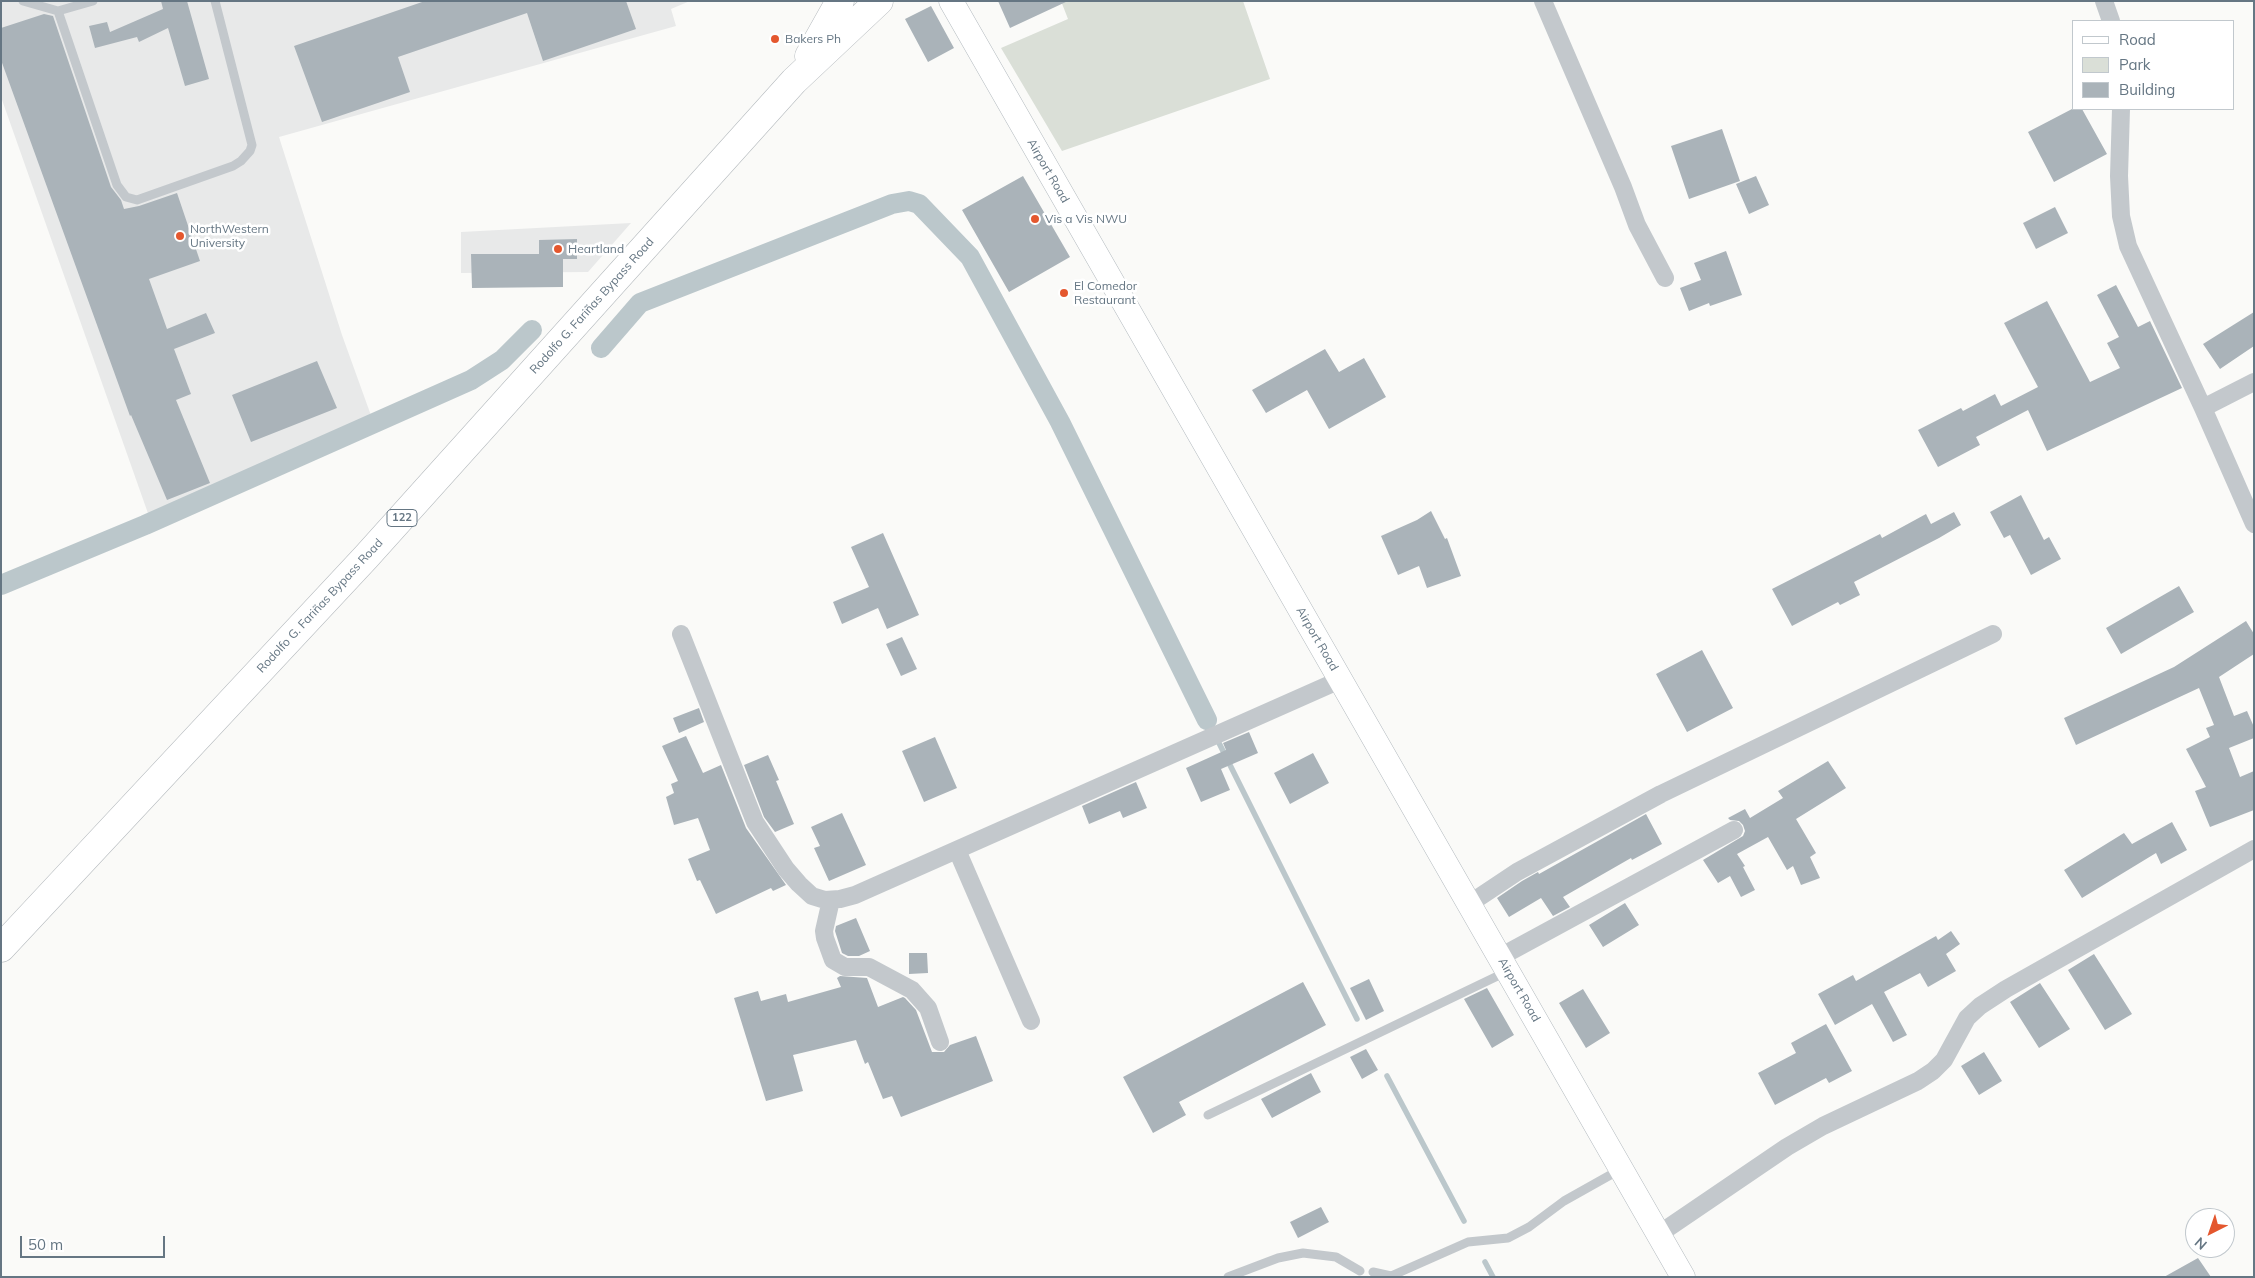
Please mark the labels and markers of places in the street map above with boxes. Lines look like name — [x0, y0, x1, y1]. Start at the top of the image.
place label: Bakers Ph — [785, 32, 841, 46]
marker: Bakers Ph — [769, 33, 781, 45]
place label: Vis a Vis NWU — [1045, 212, 1127, 226]
marker: Vis a Vis NWU — [1029, 213, 1041, 225]
place label: NorthWestern University — [190, 222, 269, 250]
marker: NorthWestern University — [174, 230, 186, 242]
place label: Heartland — [568, 242, 624, 256]
marker: Heartland — [552, 243, 564, 255]
place label: El Comedor Restaurant — [1074, 279, 1137, 307]
marker: El Comedor Restaurant — [1058, 287, 1070, 299]

